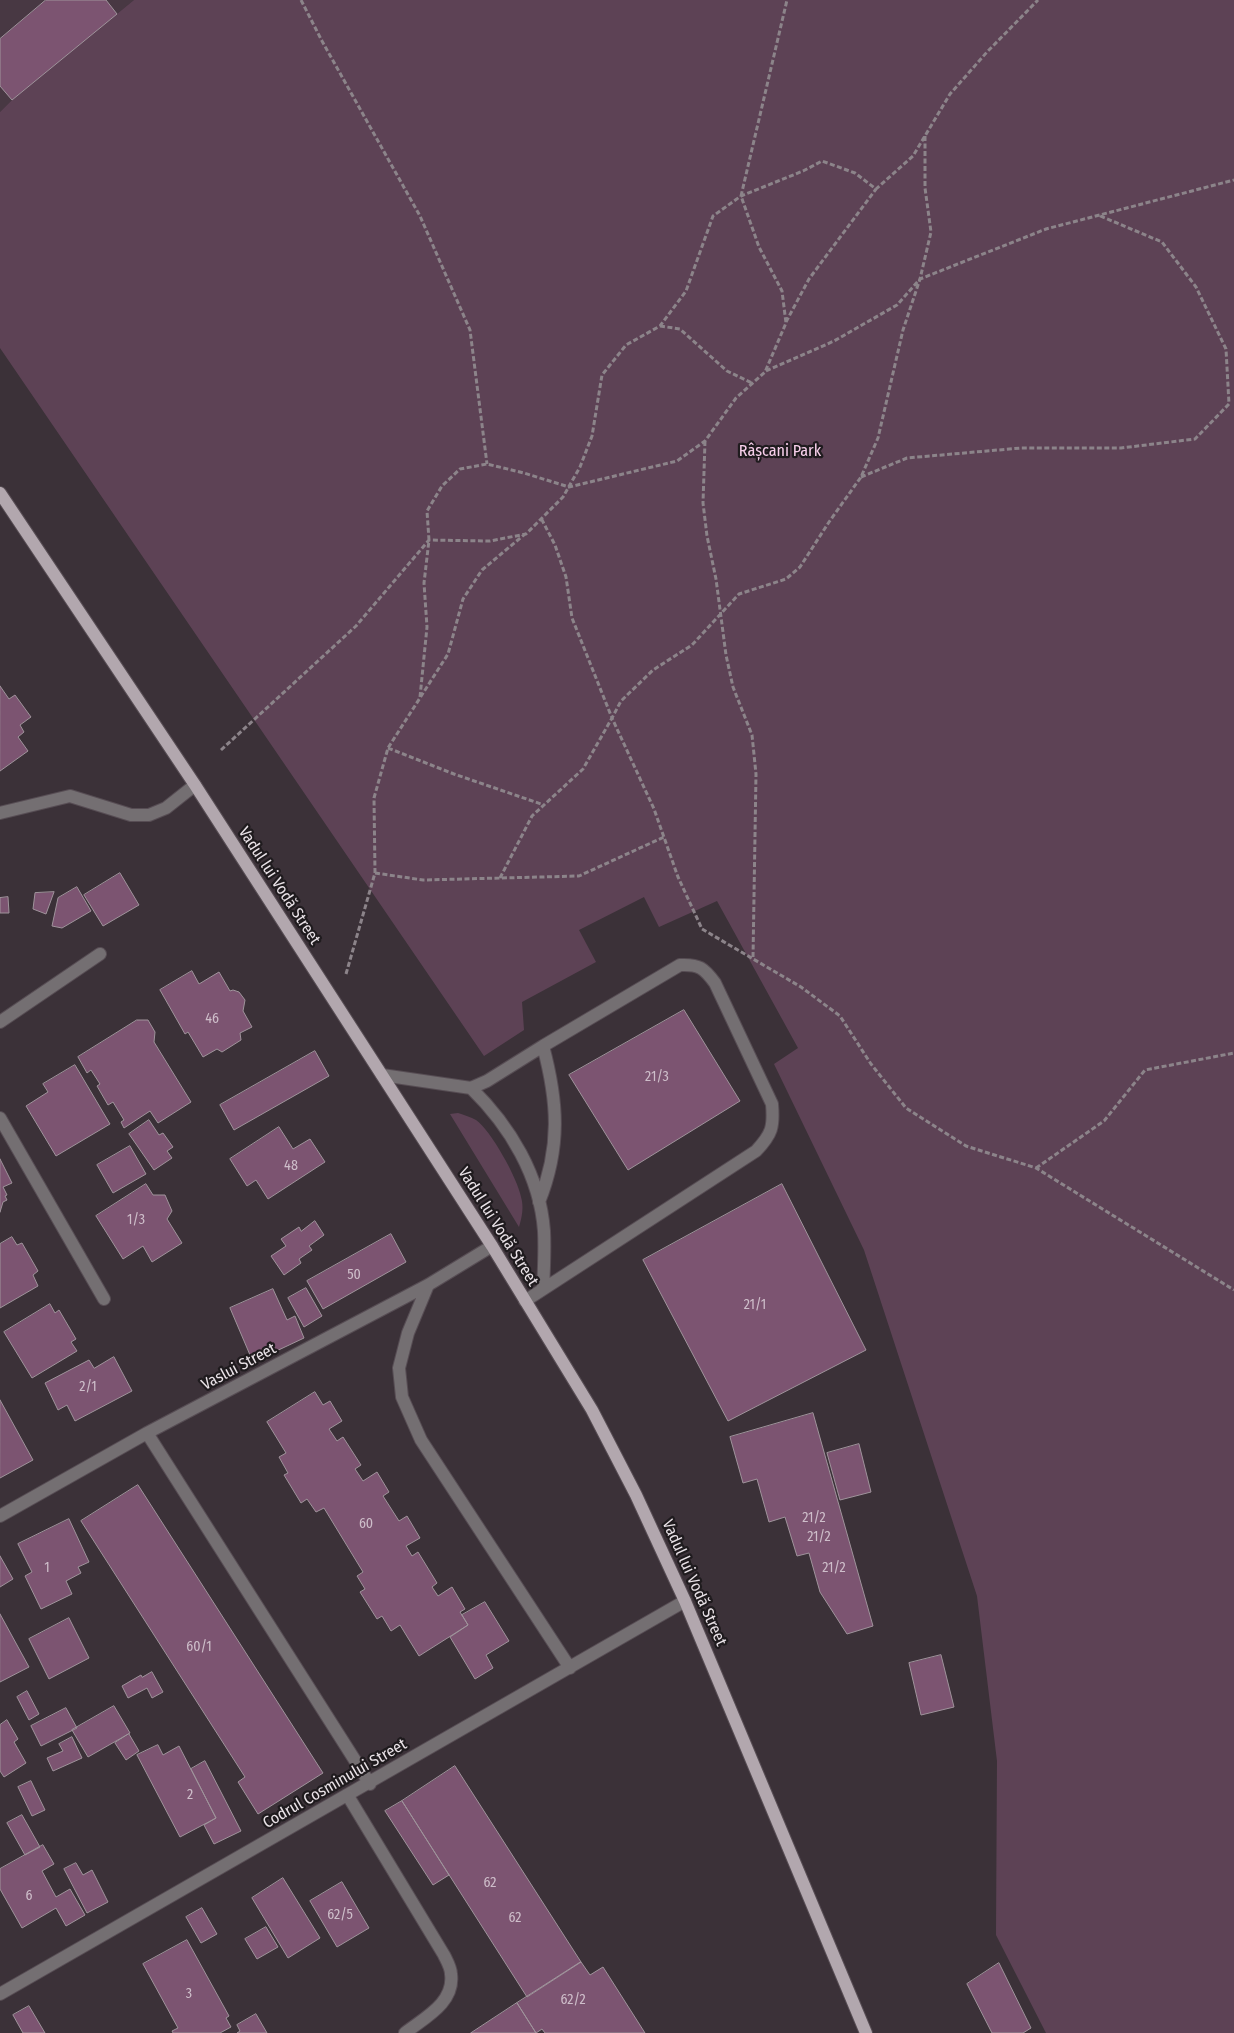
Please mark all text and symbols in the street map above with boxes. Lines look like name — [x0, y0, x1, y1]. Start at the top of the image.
park label: Râșcani Park — [739, 442, 821, 462]
street label: Vadul lui Vodă Street — [234, 824, 324, 948]
house number: 46 — [205, 1011, 219, 1027]
house number: 21/3 — [645, 1069, 669, 1085]
house number: 48 — [284, 1158, 298, 1174]
street label: Vadul lui Vodă Street — [454, 1164, 542, 1290]
house number: 1/3 — [127, 1212, 145, 1228]
house number: 50 — [347, 1267, 361, 1283]
house number: 21/1 — [744, 1297, 766, 1313]
street label: Vaslui Street — [198, 1339, 280, 1395]
house number: 2/1 — [79, 1379, 97, 1395]
house number: 21/2 — [802, 1510, 826, 1526]
house number: 60 — [359, 1516, 373, 1532]
street label: Vadul lui Vodă Street — [658, 1517, 730, 1649]
house number: 21/2 — [807, 1529, 831, 1545]
house number: 1 — [44, 1560, 50, 1576]
house number: 21/2 — [822, 1560, 846, 1576]
house number: 60/1 — [186, 1639, 212, 1655]
street label: Codrul Cosminului Street — [260, 1735, 410, 1833]
house number: 2 — [187, 1787, 193, 1803]
house number: 62 — [484, 1875, 496, 1891]
house number: 6 — [26, 1888, 32, 1904]
house number: 62/5 — [327, 1907, 353, 1923]
house number: 62 — [509, 1910, 521, 1926]
house number: 3 — [186, 1986, 192, 2002]
house number: 62/2 — [560, 1992, 586, 2008]

